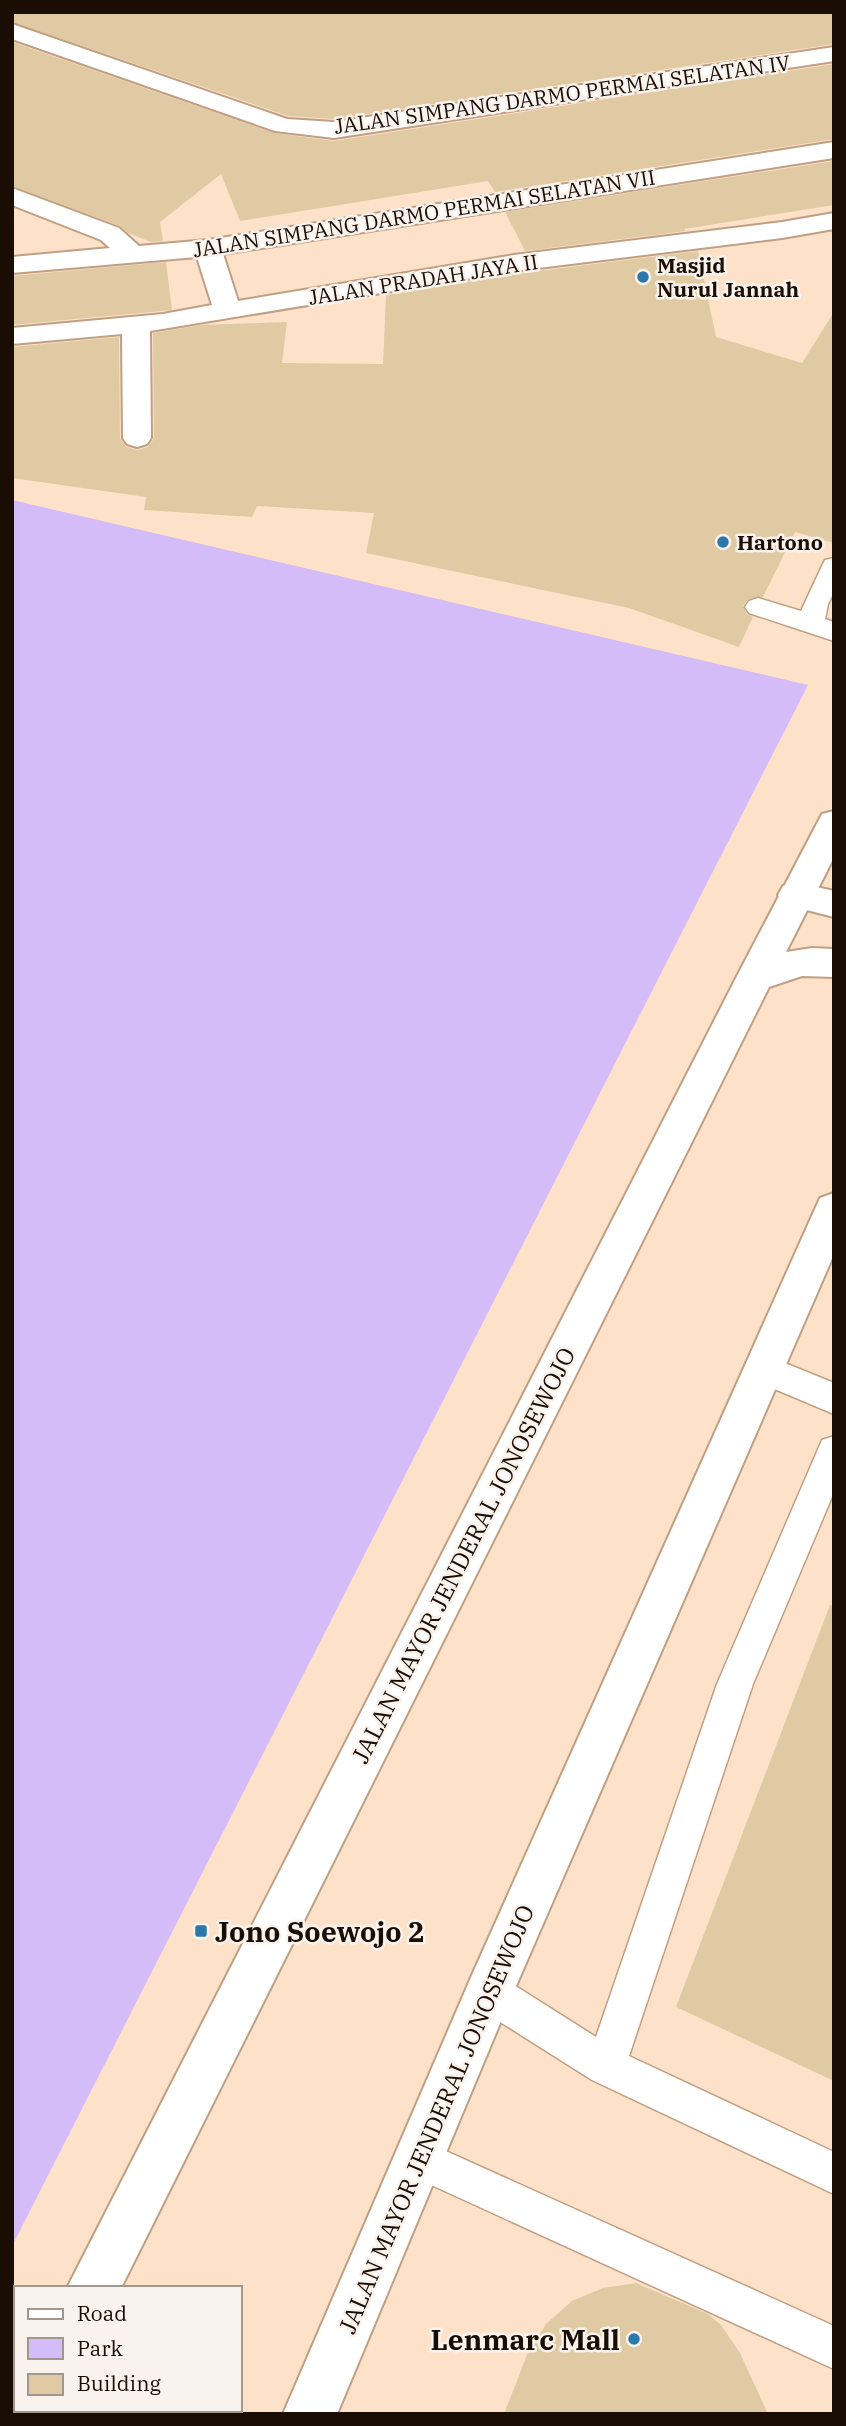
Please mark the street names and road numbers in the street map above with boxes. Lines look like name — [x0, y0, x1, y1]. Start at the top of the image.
street label: JALAN SIMPANG DARMO PERMAI SELATAN IV — [332, 48, 792, 140]
street label: JALAN SIMPANG DARMO PERMAI SELATAN VII — [191, 163, 657, 263]
street label: JALAN PRADAH JAYA II — [306, 247, 540, 311]
street label: JALAN MAYOR JENDERAL JONOSEWOJO — [344, 1342, 582, 1768]
street label: JALAN MAYOR JENDERAL JONOSEWOJO — [331, 1900, 541, 2338]

